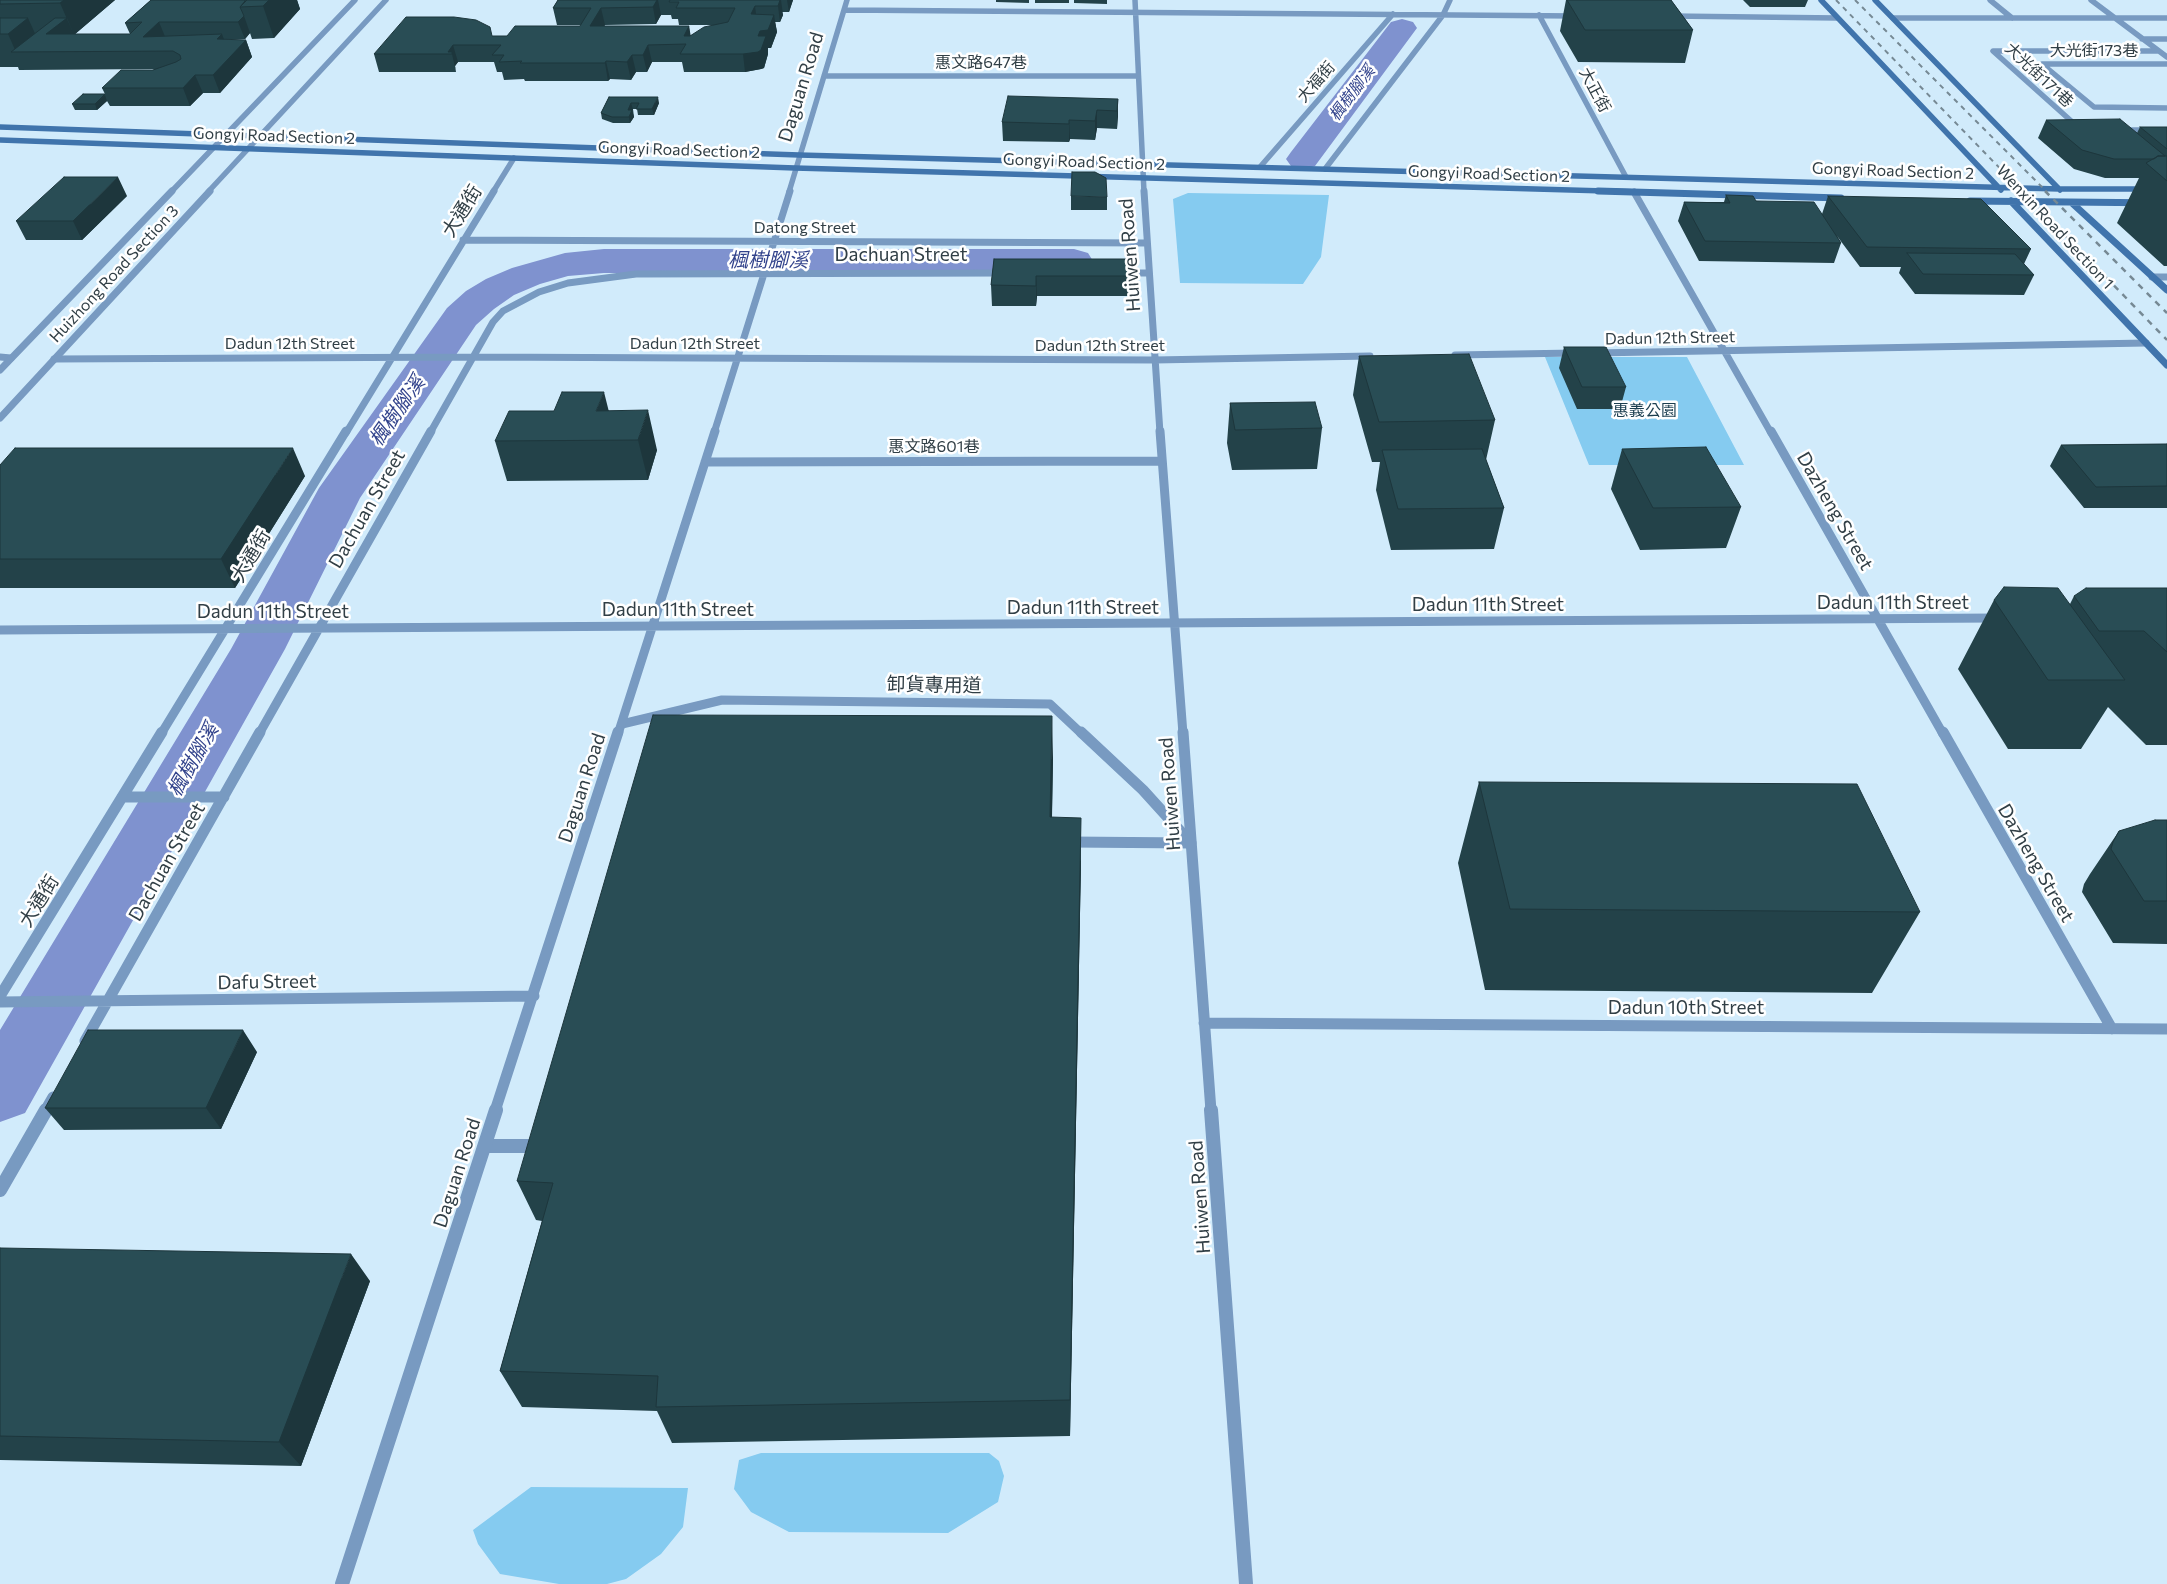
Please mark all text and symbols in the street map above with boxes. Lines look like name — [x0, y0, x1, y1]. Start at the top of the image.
street label: Daguan Road — [773, 29, 829, 145]
street label: 大光街171巷 — [2001, 39, 2077, 111]
street label: 大光街173巷 — [2050, 41, 2138, 61]
street label: 惠文路647巷 — [935, 53, 1027, 73]
street label: 大福街 — [1293, 58, 1339, 106]
water label: 楓樹腳溪 — [1325, 62, 1379, 124]
street label: 大正街 — [1575, 64, 1615, 116]
street label: Gongyi Road Section 2 — [193, 124, 355, 148]
street label: Gongyi Road Section 2 — [598, 138, 760, 162]
street label: Gongyi Road Section 2 — [1003, 150, 1165, 174]
street label: Gongyi Road Section 2 — [1812, 159, 1974, 183]
street label: Wenxin Road Section 1 — [1992, 161, 2118, 293]
street label: Gongyi Road Section 2 — [1408, 162, 1570, 186]
street label: 大通街 — [437, 181, 487, 241]
street label: Huiwen Road — [1115, 198, 1145, 312]
street label: Huizhong Road Section 3 — [45, 201, 183, 347]
street label: Datong Street — [754, 218, 856, 238]
street label: Dachuan Street — [835, 244, 967, 266]
water label: 楓樹腳溪 — [728, 248, 808, 272]
street label: Dadun 12th Street — [1605, 327, 1735, 349]
street label: Dadun 12th Street — [225, 334, 355, 354]
street label: Dadun 12th Street — [630, 334, 760, 354]
street label: Dadun 12th Street — [1035, 336, 1165, 356]
water label: 楓樹腳溪 — [364, 371, 430, 451]
park label: 惠義公園 — [1613, 401, 1677, 421]
street label: 惠文路601巷 — [889, 437, 979, 457]
street label: Dachuan Street — [324, 446, 410, 572]
street label: Dazheng Street — [1792, 448, 1878, 574]
street label: 大通街 — [227, 526, 275, 586]
street label: Dadun 11th Street — [1817, 592, 1969, 614]
street label: Dadun 11th Street — [1412, 594, 1564, 616]
street label: Dadun 11th Street — [1007, 597, 1159, 619]
street label: Dadun 11th Street — [602, 599, 754, 621]
street label: Dadun 11th Street — [197, 601, 349, 623]
street label: 卸貨專用道 — [886, 673, 982, 697]
water label: 楓樹腳溪 — [163, 719, 223, 801]
street label: Daguan Road — [554, 730, 610, 846]
street label: Huiwen Road — [1155, 737, 1185, 851]
street label: Dachuan Street — [124, 799, 210, 925]
street label: Dazheng Street — [1993, 800, 2079, 926]
street label: 大通街 — [14, 871, 64, 931]
street label: Dafu Street — [217, 970, 317, 994]
street label: Dadun 10th Street — [1608, 997, 1764, 1019]
street label: Daguan Road — [429, 1115, 485, 1231]
street label: Huiwen Road — [1185, 1140, 1215, 1254]

